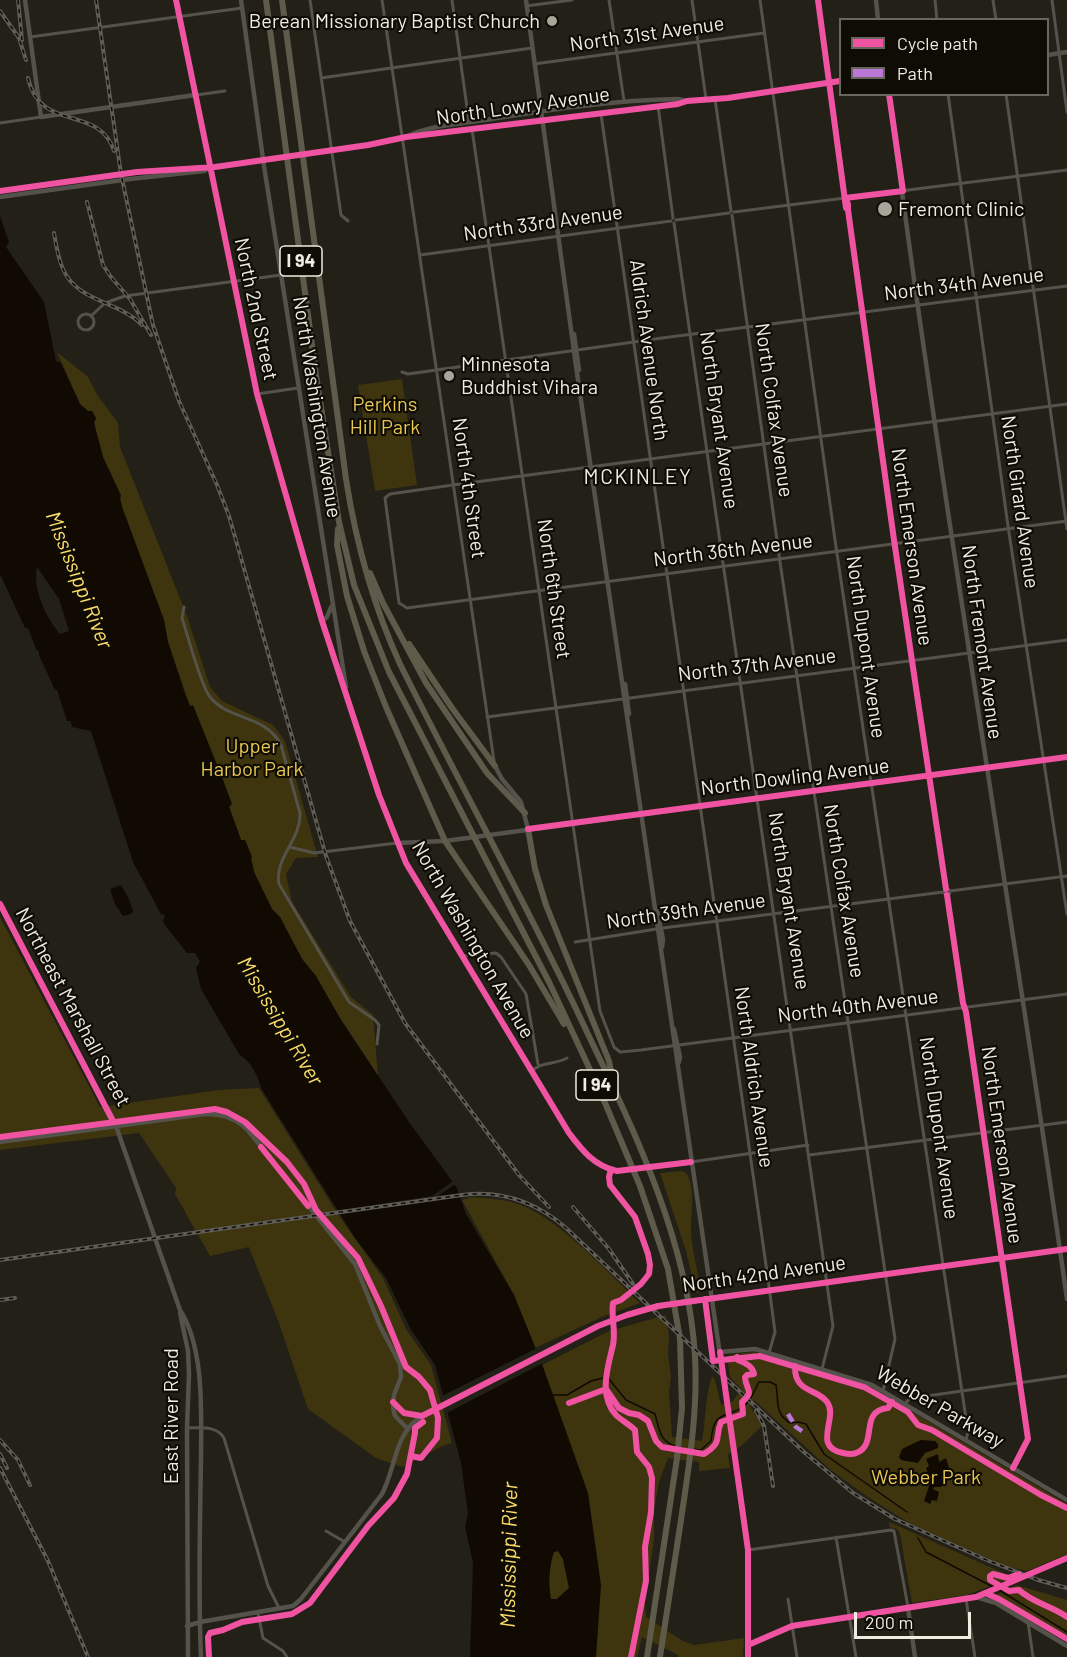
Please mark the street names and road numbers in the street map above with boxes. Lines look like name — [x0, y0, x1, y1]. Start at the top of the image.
street label: North 31st Avenue — [568, 11, 726, 57]
street label: North Lowry Avenue — [435, 82, 611, 130]
street label: North 33rd Avenue — [462, 200, 624, 246]
street label: North 2nd Street — [229, 236, 283, 382]
road number: I 94 — [280, 246, 322, 276]
street label: Aldrich Avenue North — [624, 258, 674, 442]
street label: North 34th Avenue — [883, 262, 1045, 306]
street label: North Washington Avenue — [288, 294, 346, 520]
street label: North Colfax Avenue — [750, 321, 798, 499]
street label: North Bryant Avenue — [695, 330, 743, 510]
street label: North Girard Avenue — [996, 414, 1044, 590]
street label: North 4th Street — [447, 416, 491, 560]
street label: North Emerson Avenue — [886, 447, 938, 647]
street label: North 6th Street — [532, 518, 576, 660]
street label: North 36th Avenue — [652, 528, 814, 572]
street label: North Fremont Avenue — [956, 543, 1008, 741]
street label: North Dupont Avenue — [841, 554, 891, 740]
street label: North 37th Avenue — [676, 643, 838, 687]
street label: North Dowling Avenue — [699, 754, 891, 800]
street label: North Colfax Avenue — [818, 802, 870, 980]
street label: North Bryant Avenue — [763, 811, 815, 991]
street label: North Washington Avenue — [407, 837, 539, 1043]
street label: North 39th Avenue — [605, 888, 767, 934]
street label: Northeast Marshall Street — [10, 903, 136, 1111]
street label: North 40th Avenue — [776, 984, 940, 1028]
street label: North Aldrich Avenue — [729, 985, 779, 1169]
street label: North Dupont Avenue — [914, 1035, 964, 1221]
street label: North Emerson Avenue — [976, 1045, 1028, 1245]
road number: I 94 — [576, 1070, 618, 1100]
street label: North 42nd Avenue — [681, 1251, 847, 1297]
street label: East River Road — [159, 1348, 183, 1484]
street label: Webber Parkway — [872, 1361, 1008, 1453]

